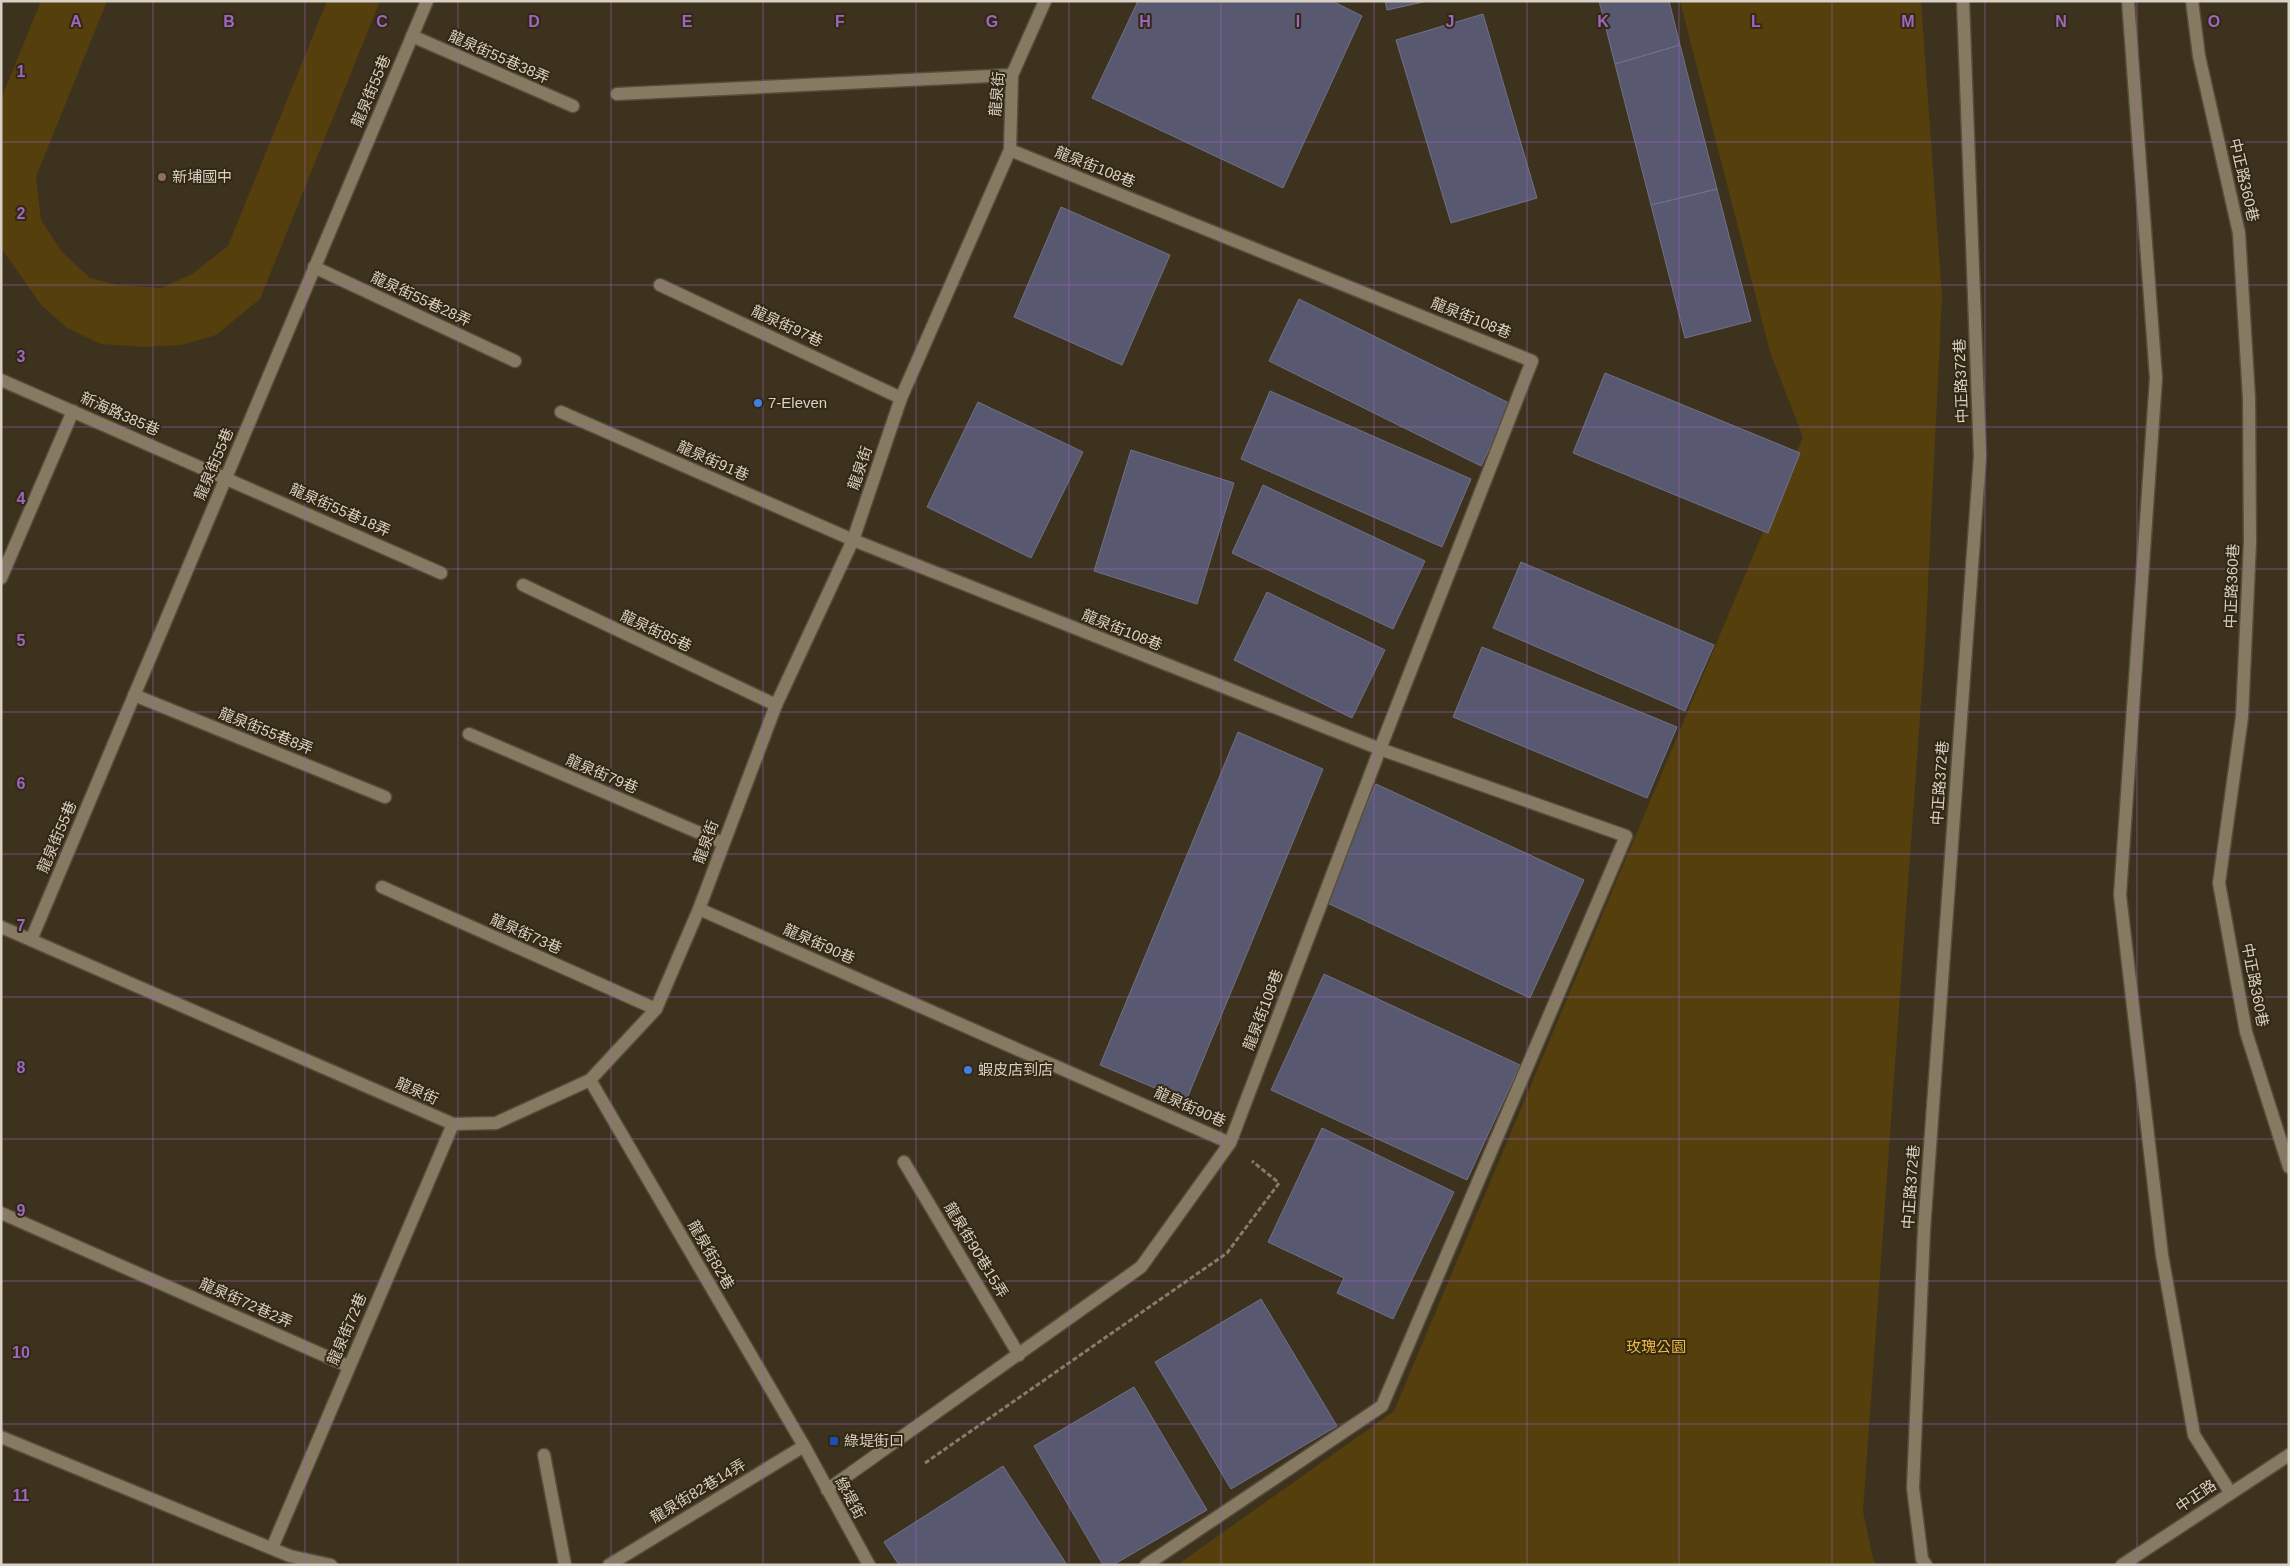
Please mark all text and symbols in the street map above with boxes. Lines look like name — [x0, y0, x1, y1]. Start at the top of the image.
text: A — [70, 13, 82, 30]
text: B — [223, 13, 235, 30]
text: C — [376, 13, 388, 30]
text: D — [528, 13, 540, 30]
text: E — [682, 13, 693, 30]
text: F — [835, 13, 845, 30]
text: G — [986, 13, 998, 30]
text: H — [1139, 13, 1151, 30]
text: I — [1296, 13, 1300, 30]
text: J — [1446, 13, 1454, 30]
text: K — [1597, 13, 1609, 30]
text: L — [1751, 13, 1761, 30]
text: M — [1901, 13, 1915, 30]
text: N — [2055, 13, 2067, 30]
text: O — [2208, 13, 2220, 30]
street label: 龍泉街55巷38弄 — [446, 27, 552, 86]
street label: 龍泉街55巷 — [348, 52, 393, 129]
text: 1 — [17, 63, 26, 80]
street label: 龍泉街 — [986, 71, 1007, 117]
street label: 中正路360巷 — [2227, 137, 2262, 223]
street label: 龍泉街108巷 — [1053, 143, 1138, 190]
place label: 新埔國中 — [172, 168, 232, 185]
marker: 新埔國中 — [156, 171, 168, 183]
text: 2 — [17, 205, 26, 222]
street label: 龍泉街55巷28弄 — [369, 268, 474, 329]
street label: 龍泉街108巷 — [1429, 294, 1514, 341]
street label: 龍泉街97巷 — [749, 302, 826, 349]
street label: 中正路372巷 — [1951, 338, 1970, 424]
text: 3 — [17, 348, 26, 365]
street label: 新海路385巷 — [78, 388, 163, 439]
place label: 7-Eleven — [768, 394, 827, 411]
marker: 7-Eleven — [752, 397, 764, 409]
street label: 龍泉街55巷 — [191, 425, 236, 502]
street label: 龍泉街91巷 — [675, 437, 752, 484]
street label: 龍泉街 — [844, 444, 875, 492]
street label: 龍泉街55巷18弄 — [287, 480, 393, 539]
text: 4 — [17, 490, 26, 507]
street label: 中正路360巷 — [2222, 543, 2241, 629]
street label: 龍泉街108巷 — [1080, 606, 1165, 653]
street label: 龍泉街85巷 — [618, 607, 695, 654]
text: 5 — [17, 632, 26, 649]
street label: 龍泉街55巷8弄 — [217, 704, 316, 757]
street label: 中正路372巷 — [1928, 740, 1951, 826]
street label: 龍泉街79巷 — [564, 751, 641, 796]
text: 6 — [17, 775, 26, 792]
street label: 龍泉街55巷 — [34, 798, 79, 875]
street label: 龍泉街 — [690, 818, 721, 866]
street label: 龍泉街73巷 — [488, 910, 565, 957]
text: 7 — [17, 917, 26, 934]
street label: 龍泉街90巷 — [781, 920, 858, 967]
street label: 中正路360巷 — [2239, 942, 2272, 1028]
street label: 龍泉街108巷 — [1239, 967, 1286, 1053]
text: 8 — [17, 1059, 26, 1076]
place label: 蝦皮店到店 — [978, 1061, 1053, 1078]
marker: 蝦皮店到店 — [962, 1064, 974, 1076]
street label: 龍泉街 — [393, 1074, 441, 1107]
street label: 龍泉街90巷 — [1152, 1083, 1229, 1130]
street label: 中正路372巷 — [1899, 1144, 1922, 1230]
street label: 龍泉街90巷15弄 — [941, 1199, 1012, 1301]
text: 9 — [17, 1202, 26, 1219]
street label: 龍泉街82巷 — [685, 1217, 738, 1292]
street label: 龍泉街72巷2弄 — [197, 1274, 295, 1331]
street label: 龍泉街72巷 — [324, 1290, 369, 1367]
park label: 玫瑰公園 — [1626, 1338, 1686, 1355]
text: 10 — [12, 1344, 30, 1361]
place label: 綠堤街口 — [844, 1432, 904, 1449]
marker: 綠堤街口 — [828, 1435, 840, 1447]
street label: 龍泉街82巷14弄 — [647, 1455, 749, 1526]
street label: 綠堤街 — [832, 1474, 869, 1522]
street label: 中正路 — [2172, 1476, 2219, 1515]
text: 11 — [13, 1487, 30, 1504]

